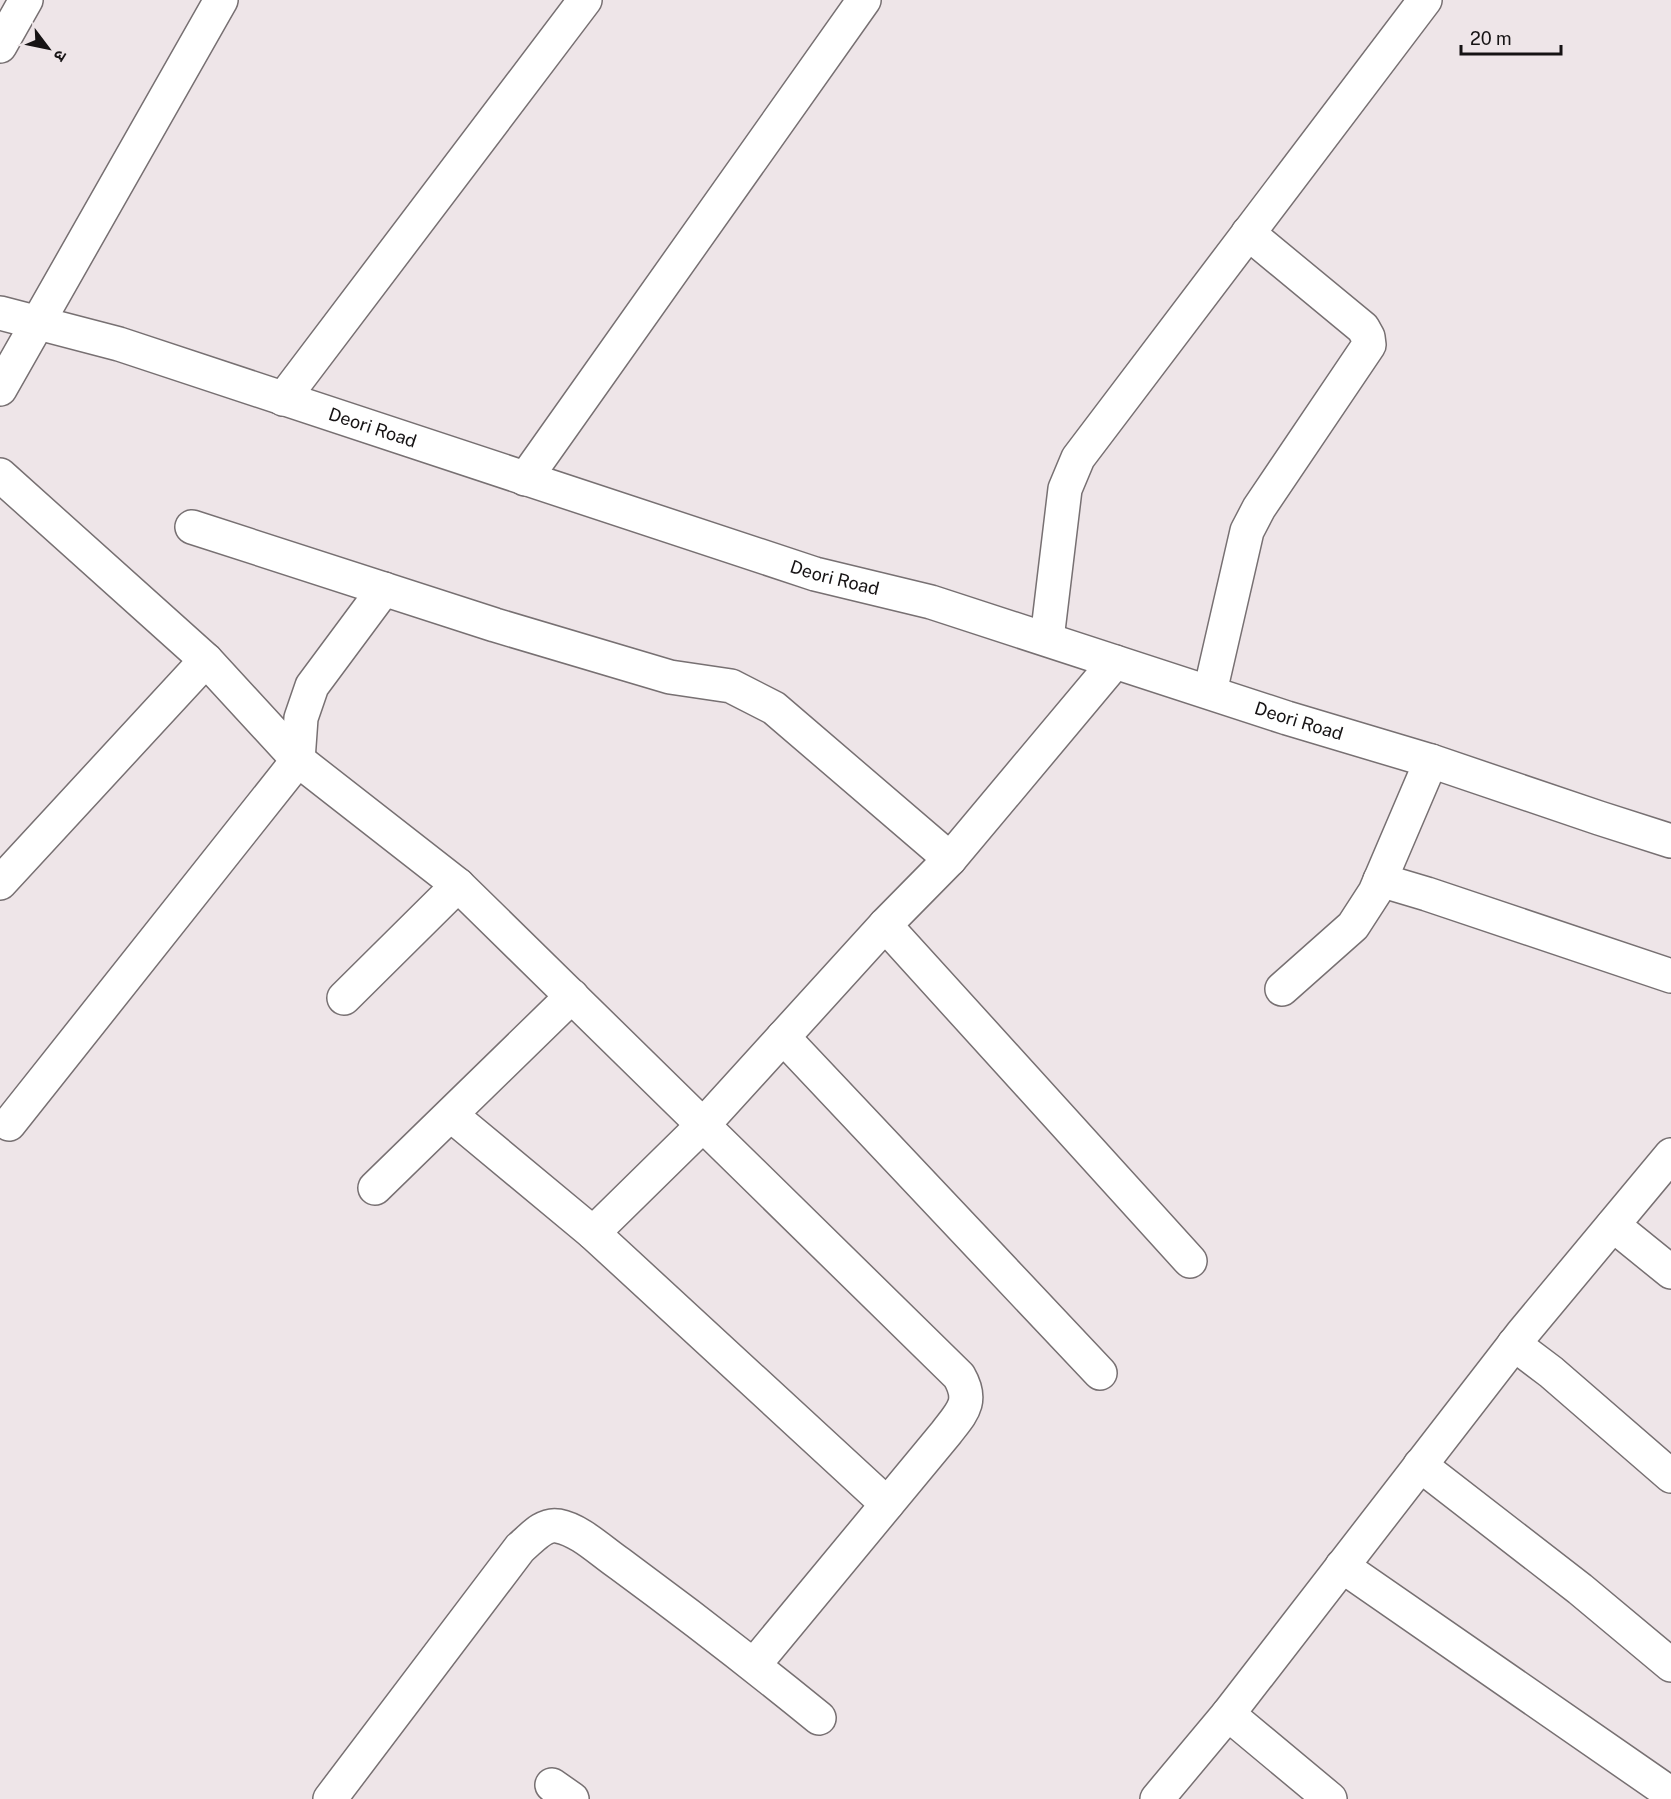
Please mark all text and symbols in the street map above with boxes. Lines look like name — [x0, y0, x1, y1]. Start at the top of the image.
north arrow — [18, 18, 78, 78]
scale bar — [1461, 18, 1562, 56]
text: 20 m — [1470, 28, 1512, 49]
text: उ — [49, 47, 71, 65]
street label: Deori Road — [326, 403, 419, 452]
street label: Deori Road — [787, 555, 881, 599]
street label: Deori Road — [1252, 697, 1346, 744]

